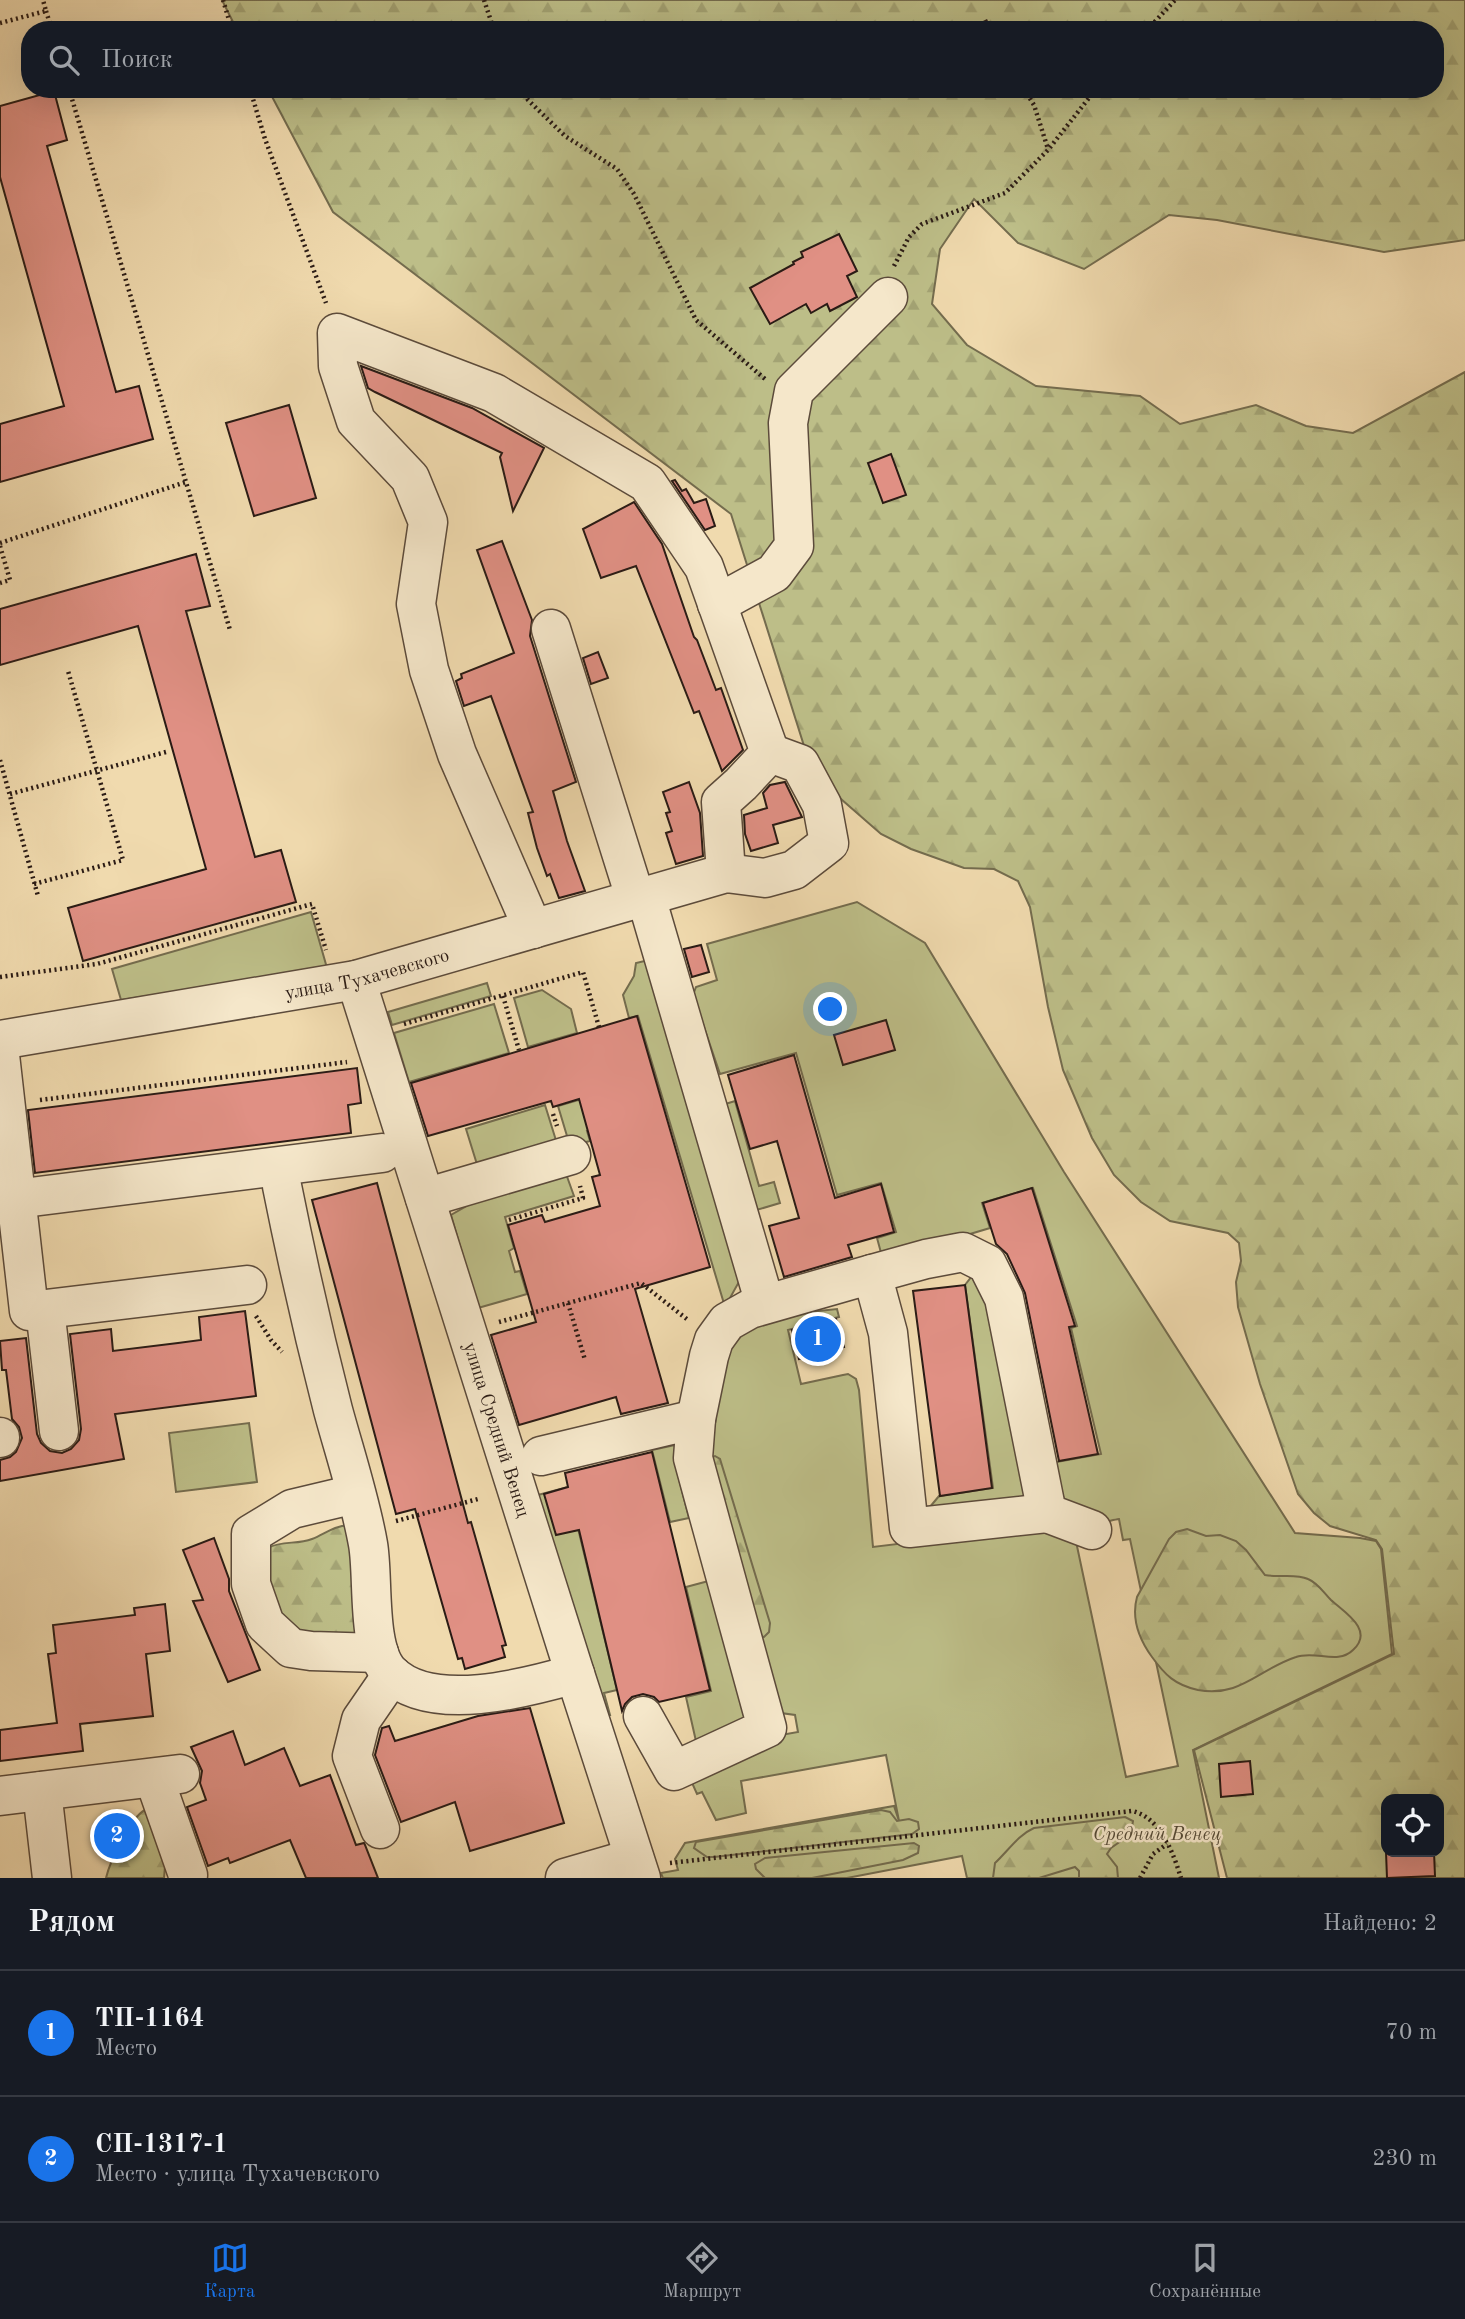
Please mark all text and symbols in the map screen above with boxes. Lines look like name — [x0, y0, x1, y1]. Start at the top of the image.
search box — [21, 21, 1444, 98]
icon: search — [45, 41, 83, 79]
text: Поиск — [101, 47, 173, 73]
street label: улица Тухачевского — [284, 947, 452, 1004]
your location — [813, 992, 847, 1026]
pin: 1 — [795, 1313, 841, 1365]
street label: улица Средний Венец — [459, 1340, 532, 1520]
map controls — [1381, 1794, 1444, 1857]
button: locate — [1381, 1794, 1444, 1857]
pin: 2 — [94, 1810, 140, 1862]
park label: Средний Венец — [1093, 1826, 1221, 1845]
text: Рядом — [28, 1908, 115, 1938]
text: Найдено: 2 — [1323, 1912, 1437, 1935]
text: ТП-1164 — [95, 2006, 205, 2032]
text: 1 — [44, 2021, 58, 2044]
text: 70 m — [1386, 2021, 1437, 2044]
text: Место — [95, 2037, 157, 2060]
text: СП-1317-1 — [95, 2132, 228, 2158]
text: 2 — [44, 2147, 58, 2170]
text: 230 m — [1372, 2147, 1437, 2170]
text: Место · улица Тухачевского — [95, 2163, 380, 2186]
tab: Карта — [204, 2239, 255, 2304]
tab: Маршрут — [663, 2239, 741, 2304]
tab: Сохранённые — [1149, 2239, 1261, 2304]

